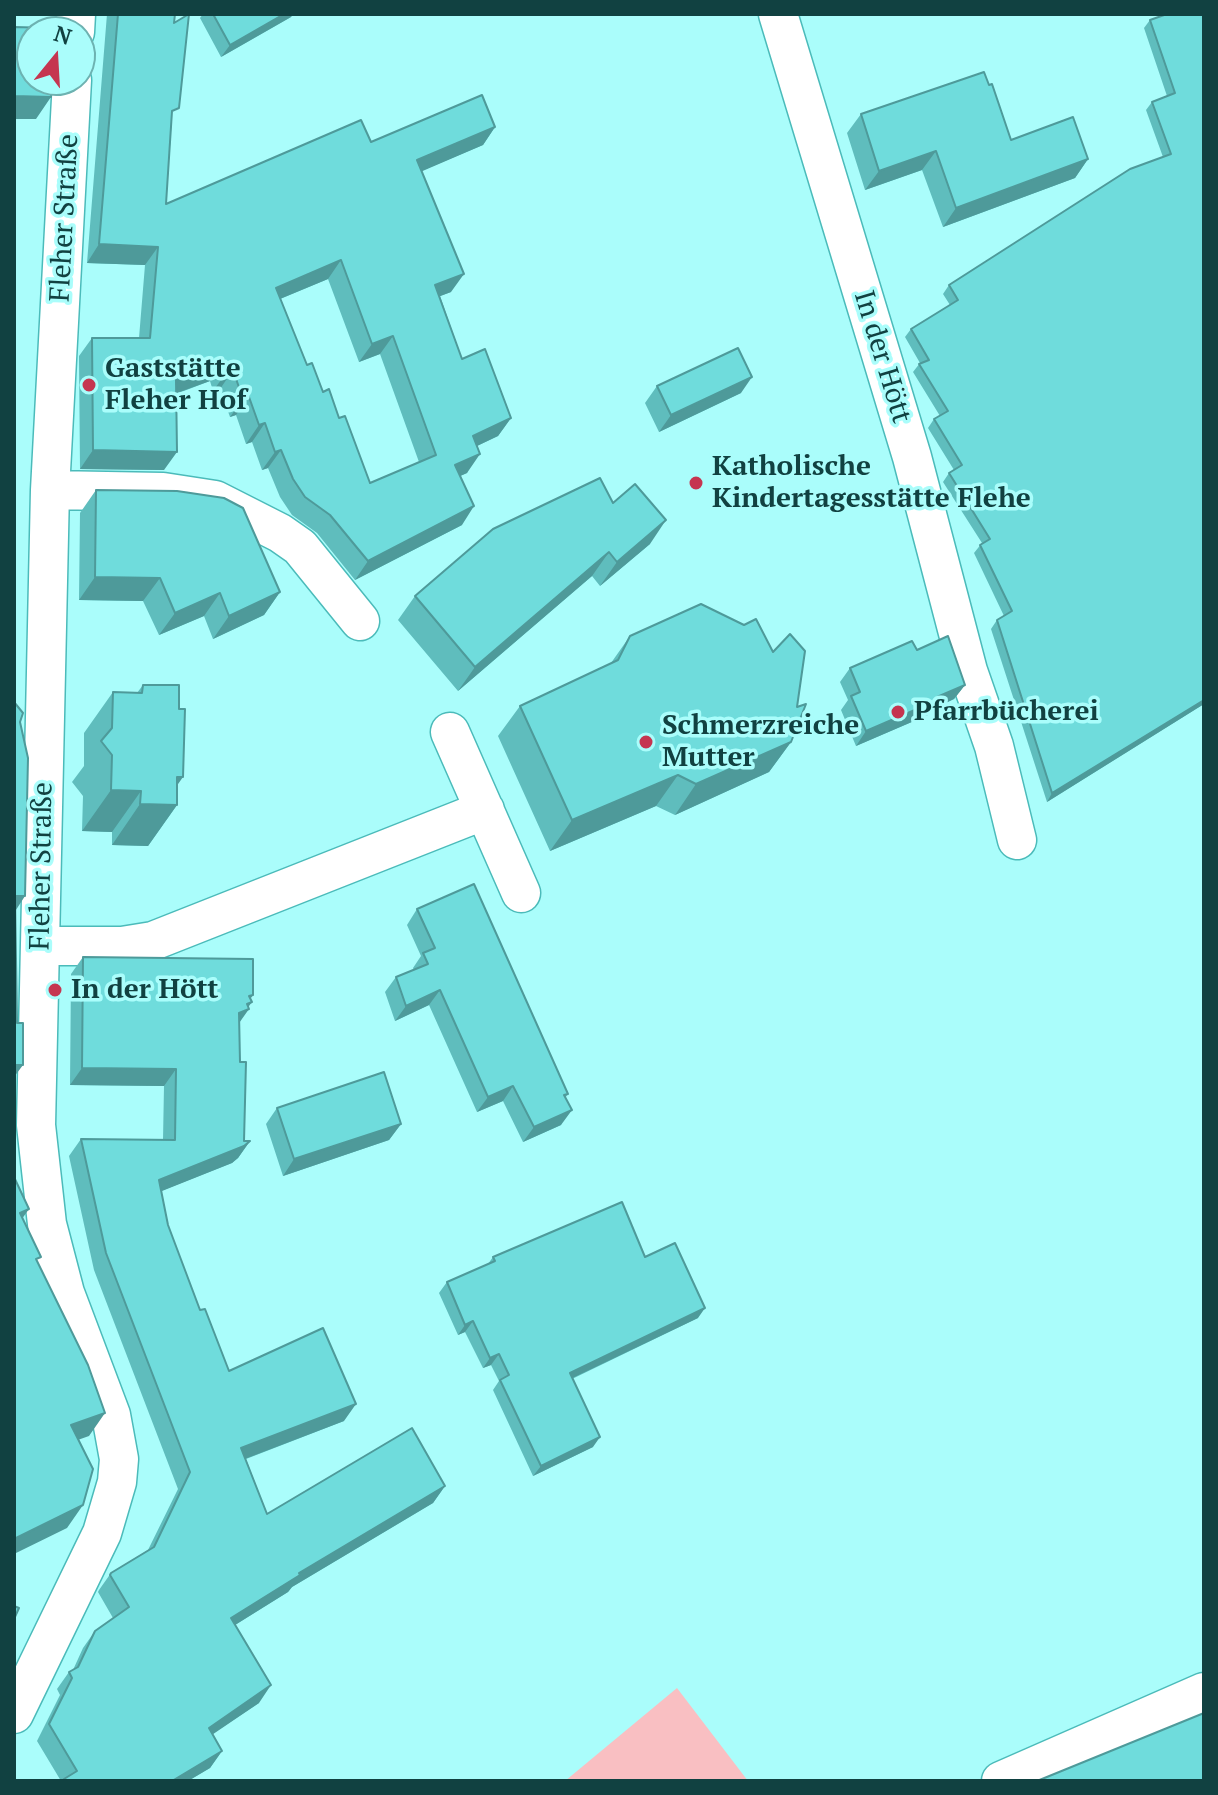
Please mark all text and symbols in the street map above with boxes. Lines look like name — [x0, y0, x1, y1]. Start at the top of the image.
north arrow — [16, 16, 96, 96]
text: N — [51, 18, 75, 51]
street label: Fleher Straße — [44, 133, 86, 303]
street label: In der Hött — [846, 287, 918, 427]
place label: Gaststätte Fleher Hof — [105, 352, 247, 418]
marker: Gaststätte Fleher Hof — [80, 376, 98, 394]
place label: Katholische Kindertagesstätte Flehe — [712, 450, 1031, 516]
marker: Katholische Kindertagesstätte Flehe — [687, 474, 705, 492]
place label: Pfarrbücherei — [914, 695, 1099, 729]
marker: Pfarrbücherei — [889, 703, 907, 721]
place label: Schmerzreiche Mutter — [662, 709, 859, 775]
marker: Schmerzreiche Mutter — [637, 733, 655, 751]
street label: Fleher Straße — [24, 782, 60, 950]
place label: In der Hött — [71, 973, 219, 1007]
marker: In der Hött — [46, 981, 64, 999]

